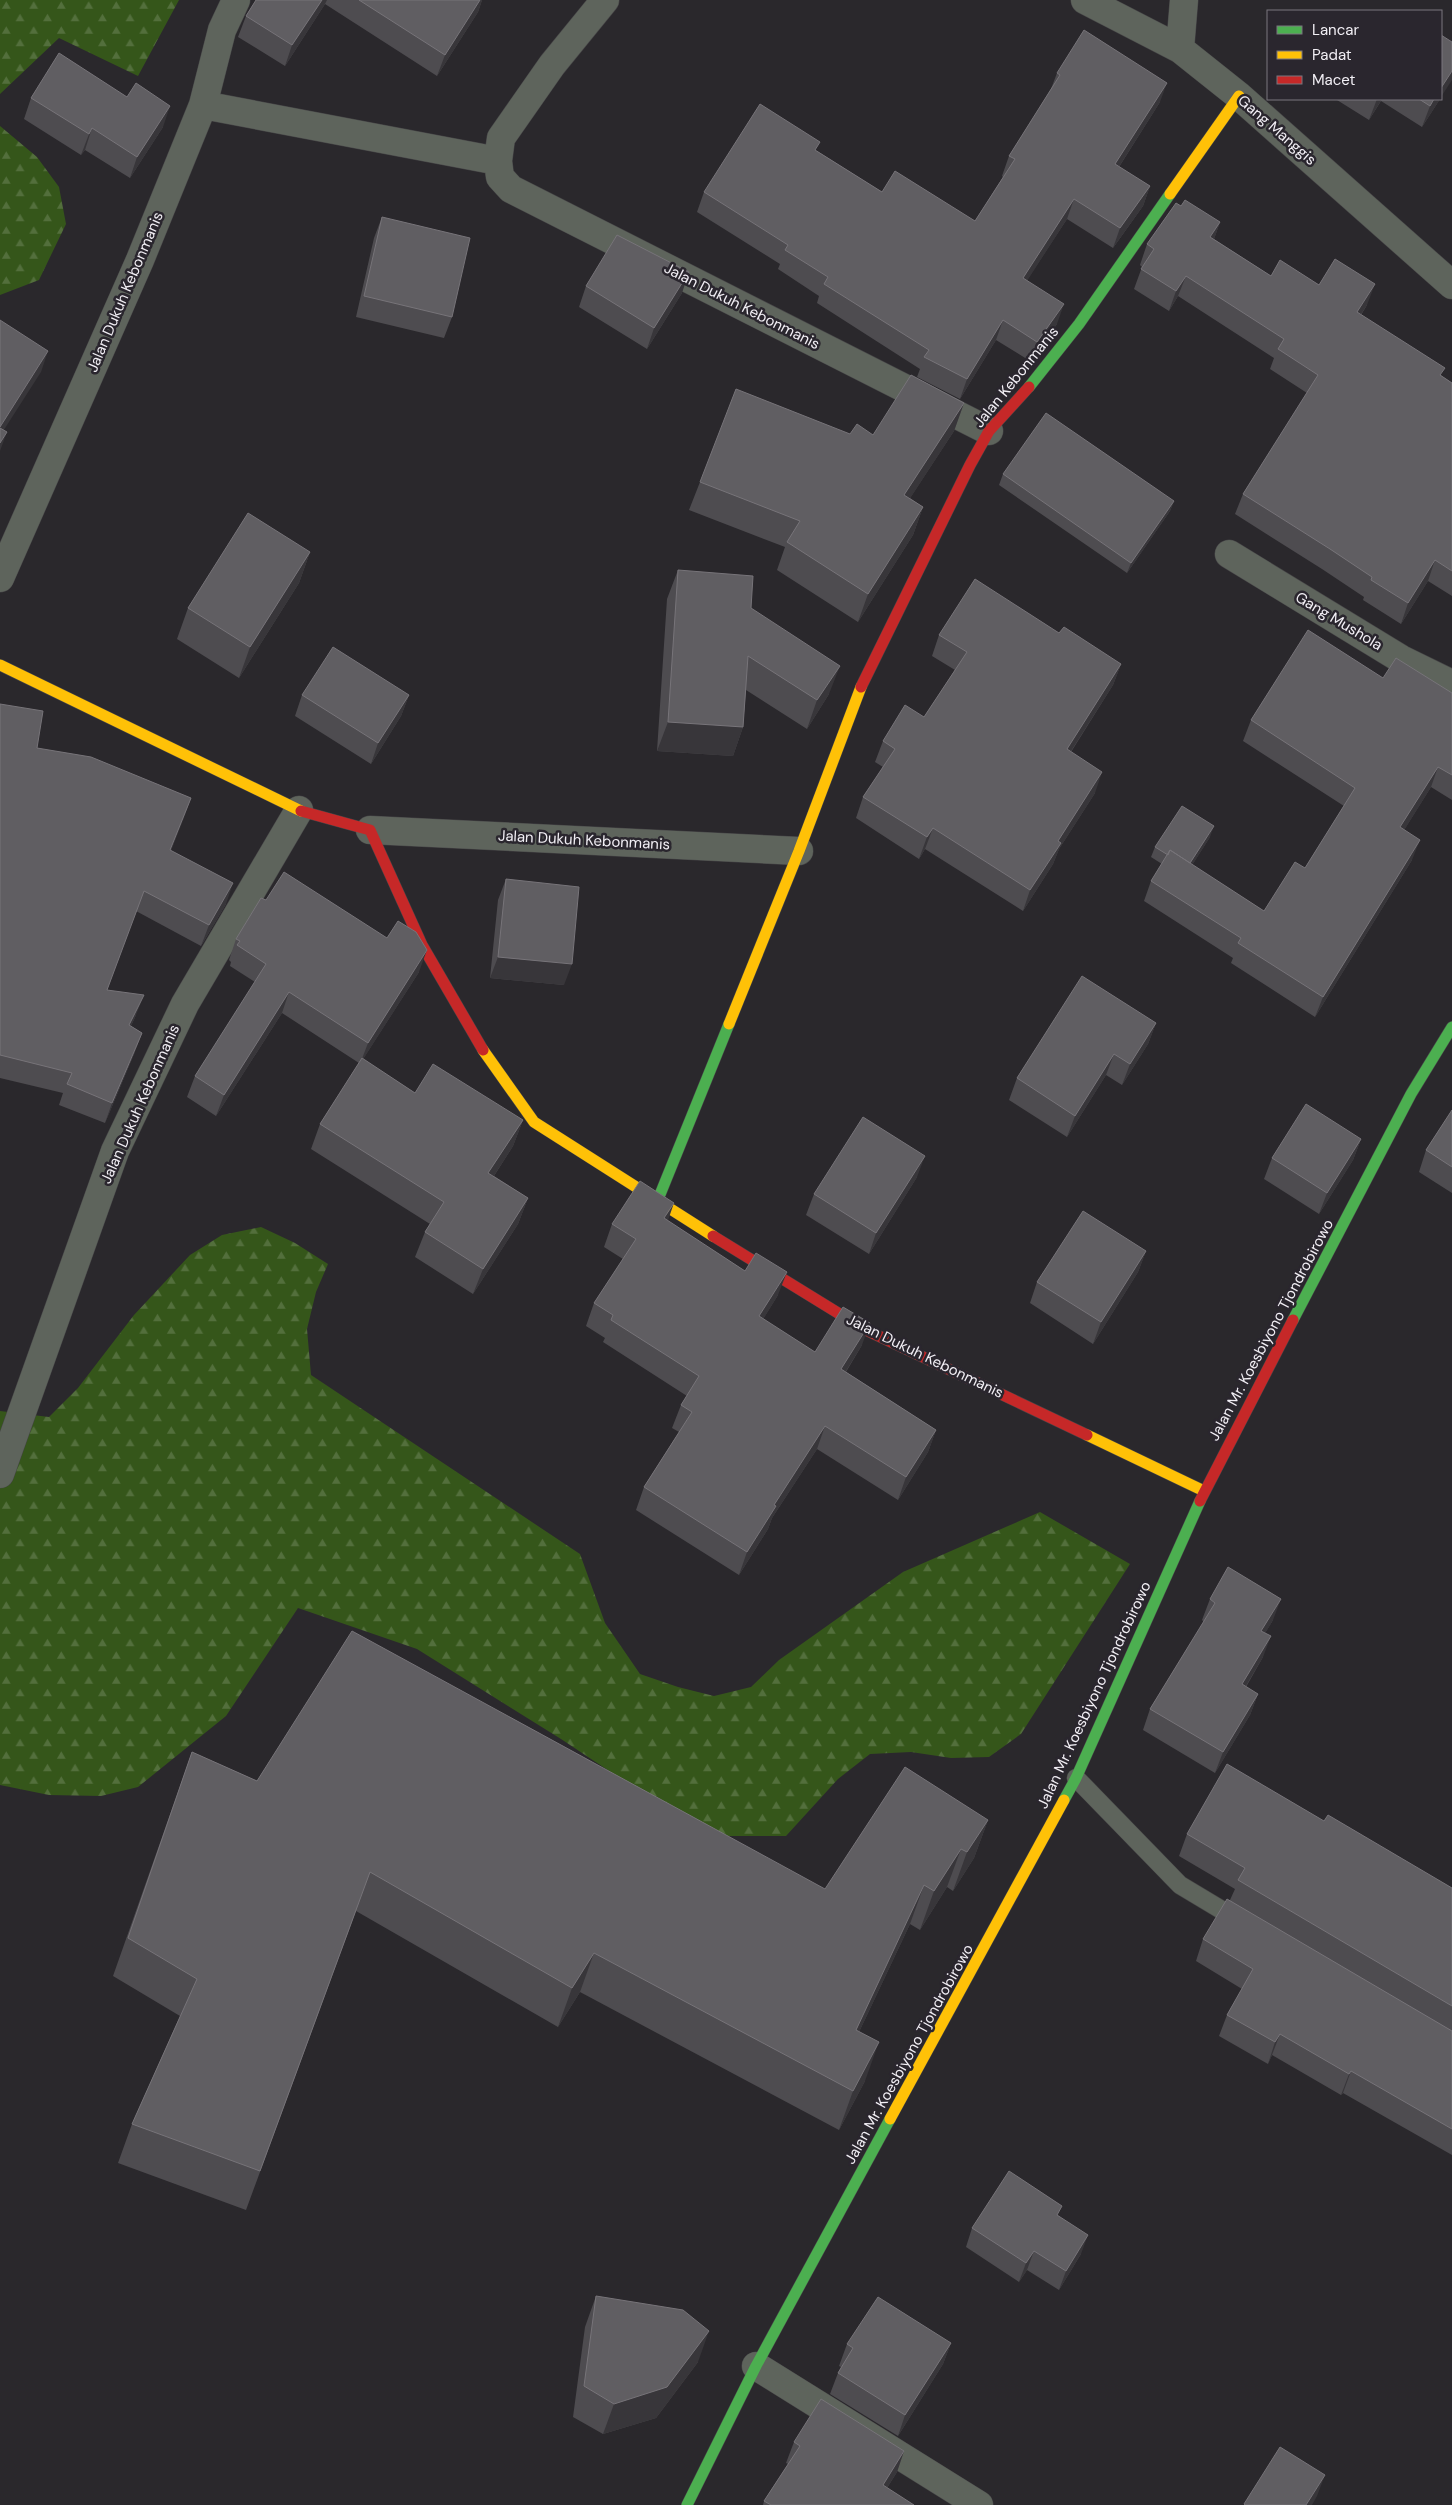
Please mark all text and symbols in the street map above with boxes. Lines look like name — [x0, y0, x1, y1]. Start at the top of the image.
legend — [1267, 10, 1442, 100]
text: Lancar — [1312, 20, 1359, 40]
text: Padat — [1312, 45, 1352, 65]
text: Macet — [1312, 70, 1356, 90]
street label: Gang Manggis — [1234, 90, 1320, 170]
street label: Jalan Dukuh Kebonmanis — [82, 209, 168, 375]
street label: Jalan Dukuh Kebonmanis — [661, 258, 823, 354]
street label: Jalan Kebonmanis — [969, 322, 1063, 432]
street label: Gang Mushola — [1292, 587, 1386, 655]
street label: Jalan Dukuh Kebonmanis — [497, 826, 671, 854]
street label: Jalan Dukuh Kebonmanis — [96, 1021, 184, 1187]
street label: Jalan Mr. Koesbiyono Tjondrobirowo — [1204, 1215, 1338, 1444]
street label: Jalan Dukuh Kebonmanis — [843, 1309, 1007, 1403]
street label: Jalan Mr. Koesbiyono Tjondrobirowo — [1032, 1578, 1156, 1812]
street label: Jalan Mr. Koesbiyono Tjondrobirowo — [840, 1940, 978, 2168]

